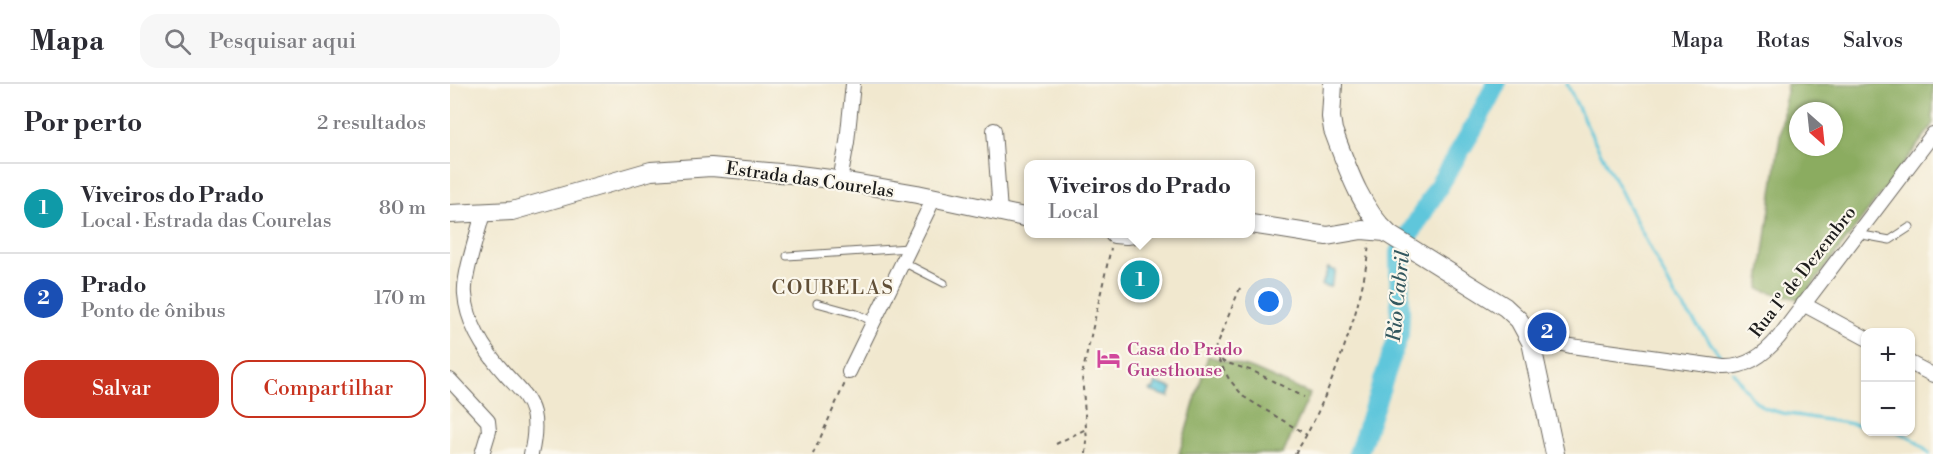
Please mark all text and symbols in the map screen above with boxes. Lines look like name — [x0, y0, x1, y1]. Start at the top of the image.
search box — [140, 14, 560, 68]
text: Mapa — [30, 24, 104, 59]
icon: search — [161, 25, 194, 58]
text: Pesquisar aqui — [209, 28, 356, 55]
text: Mapa — [1671, 28, 1723, 54]
text: Rotas — [1756, 28, 1810, 54]
text: Salvos — [1843, 28, 1903, 54]
north arrow — [1789, 102, 1843, 156]
text: Por perto — [24, 107, 142, 139]
text: 2 resultados — [317, 111, 426, 136]
street label: Estrada das Courelas — [725, 157, 896, 203]
popup — [1024, 160, 1255, 238]
text: Viveiros do Prado — [1048, 173, 1231, 200]
text: Viveiros do Prado — [81, 182, 264, 209]
text: 1 — [39, 196, 48, 221]
text: 80 m — [379, 196, 426, 221]
text: Local — [1048, 200, 1099, 225]
street label: Rua 1º de Dezembro — [1744, 202, 1862, 342]
text: Local · Estrada das Courelas — [81, 209, 331, 234]
water label: Rio Cabril — [1382, 249, 1416, 344]
pin: 1 — [1120, 258, 1160, 302]
text: Prado — [81, 272, 146, 299]
district label: COURELAS — [772, 276, 894, 301]
text: 2 — [37, 286, 50, 311]
text: 170 m — [374, 286, 426, 311]
your location — [1254, 287, 1283, 316]
text: Ponto de ônibus — [81, 299, 226, 324]
pin: 2 — [1528, 310, 1566, 354]
map controls — [1861, 328, 1915, 436]
button: + — [1861, 328, 1915, 382]
place label: Casa do Prado Guesthouse — [1127, 338, 1243, 382]
hotel icon: Casa do Prado Guesthouse — [1096, 346, 1122, 372]
button: Salvar — [24, 360, 219, 418]
button: Compartilhar — [231, 360, 426, 418]
button: − — [1861, 382, 1915, 436]

